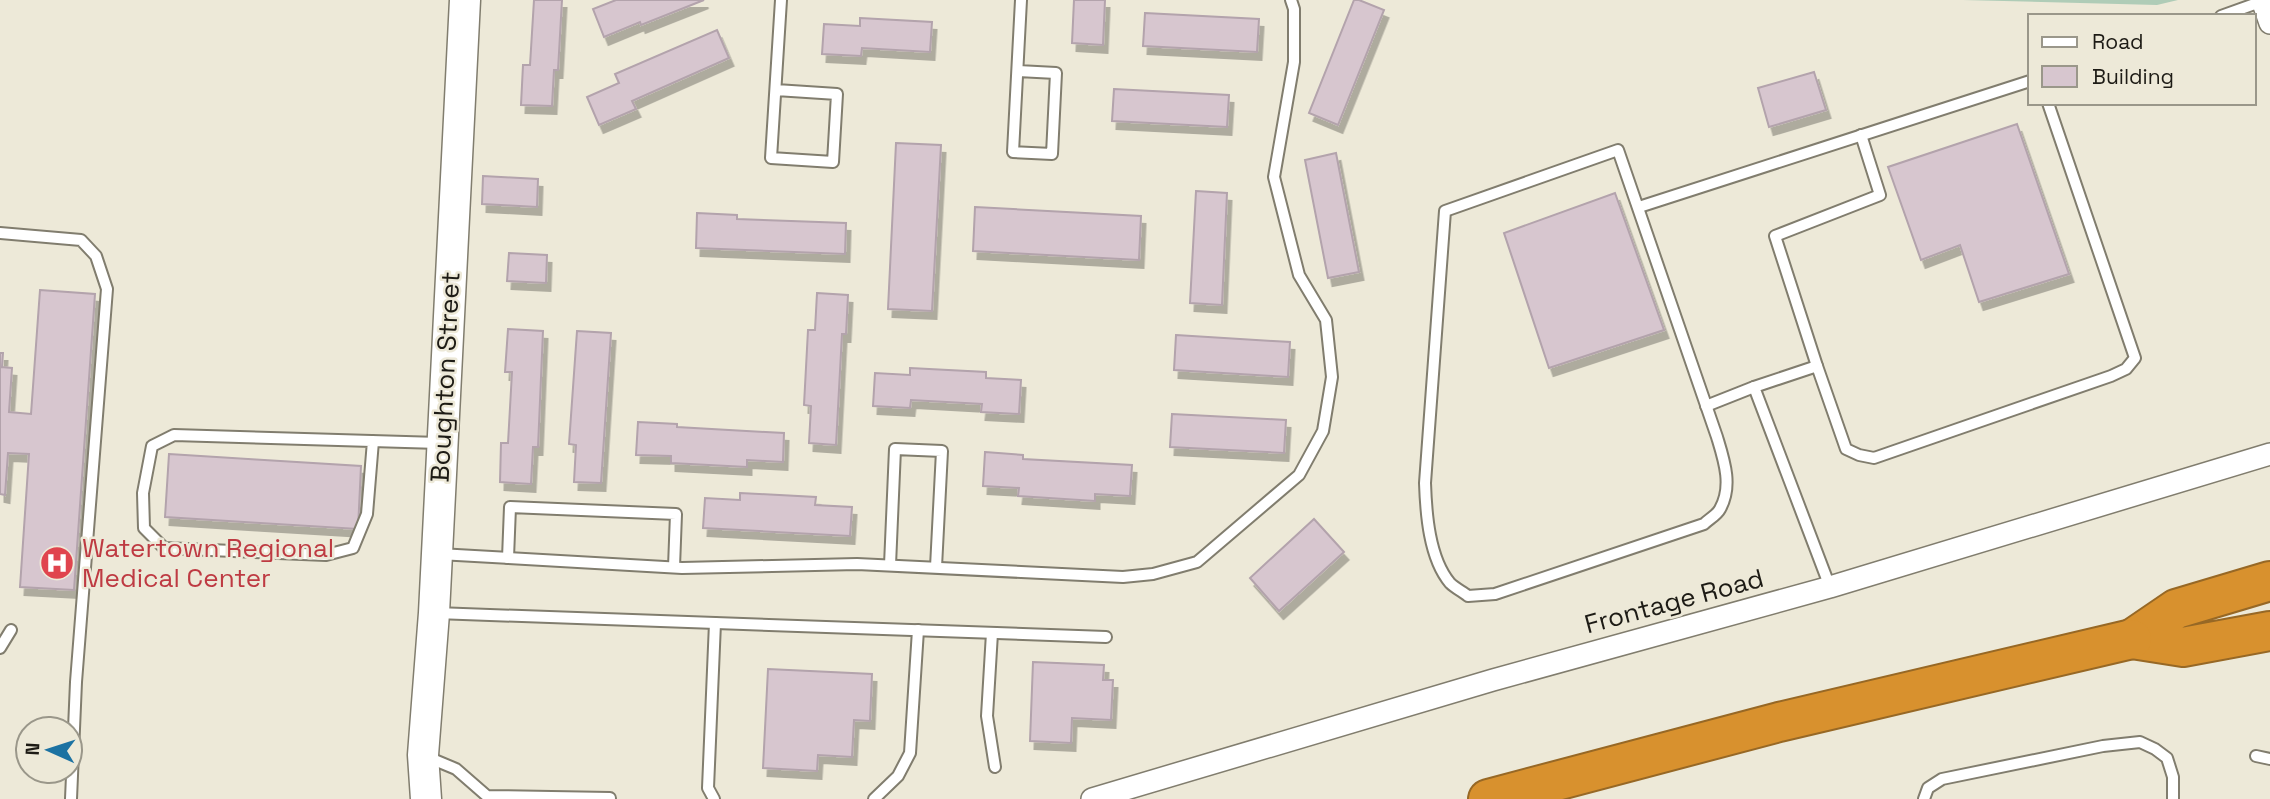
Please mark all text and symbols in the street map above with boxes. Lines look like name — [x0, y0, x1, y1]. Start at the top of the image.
legend — [2028, 14, 2256, 105]
text: Road — [2092, 28, 2144, 55]
text: Building — [2092, 63, 2174, 90]
street label: Boughton Street — [423, 271, 467, 483]
place label: Watertown Regional Medical Center — [82, 531, 334, 595]
hospital icon: Watertown Regional Medical Center — [38, 544, 76, 582]
street label: Frontage Road — [1581, 561, 1767, 641]
north arrow — [14, 715, 84, 785]
text: N — [20, 742, 45, 756]

